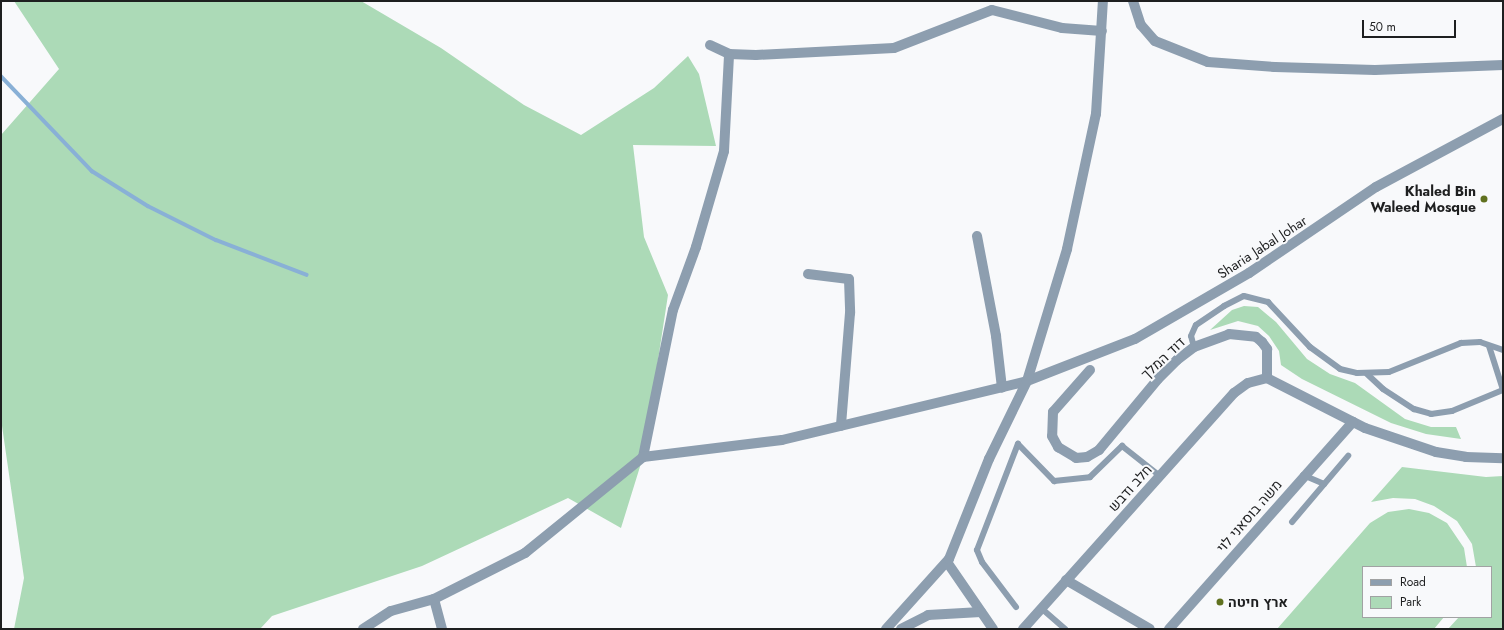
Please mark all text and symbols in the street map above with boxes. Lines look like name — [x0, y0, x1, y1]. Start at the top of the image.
scale bar — [1364, 12, 1458, 38]
text: 50 m — [1369, 18, 1396, 36]
place label: Khaled Bin Waleed Mosque — [1370, 183, 1476, 216]
marker: Khaled Bin Waleed Mosque — [1479, 194, 1489, 204]
street label: Sharia Jabal Johar — [1214, 212, 1310, 282]
street label: דוד המלך — [1137, 333, 1189, 383]
street label: חלב ודבש — [1105, 461, 1155, 515]
street label: משה בוסאני לוי — [1213, 476, 1285, 556]
legend — [1362, 566, 1492, 618]
text: Road — [1400, 573, 1426, 591]
text: Park — [1400, 593, 1421, 611]
place label: ארץ חיטה — [1228, 594, 1288, 610]
marker: ארץ חיטה — [1215, 597, 1225, 607]

